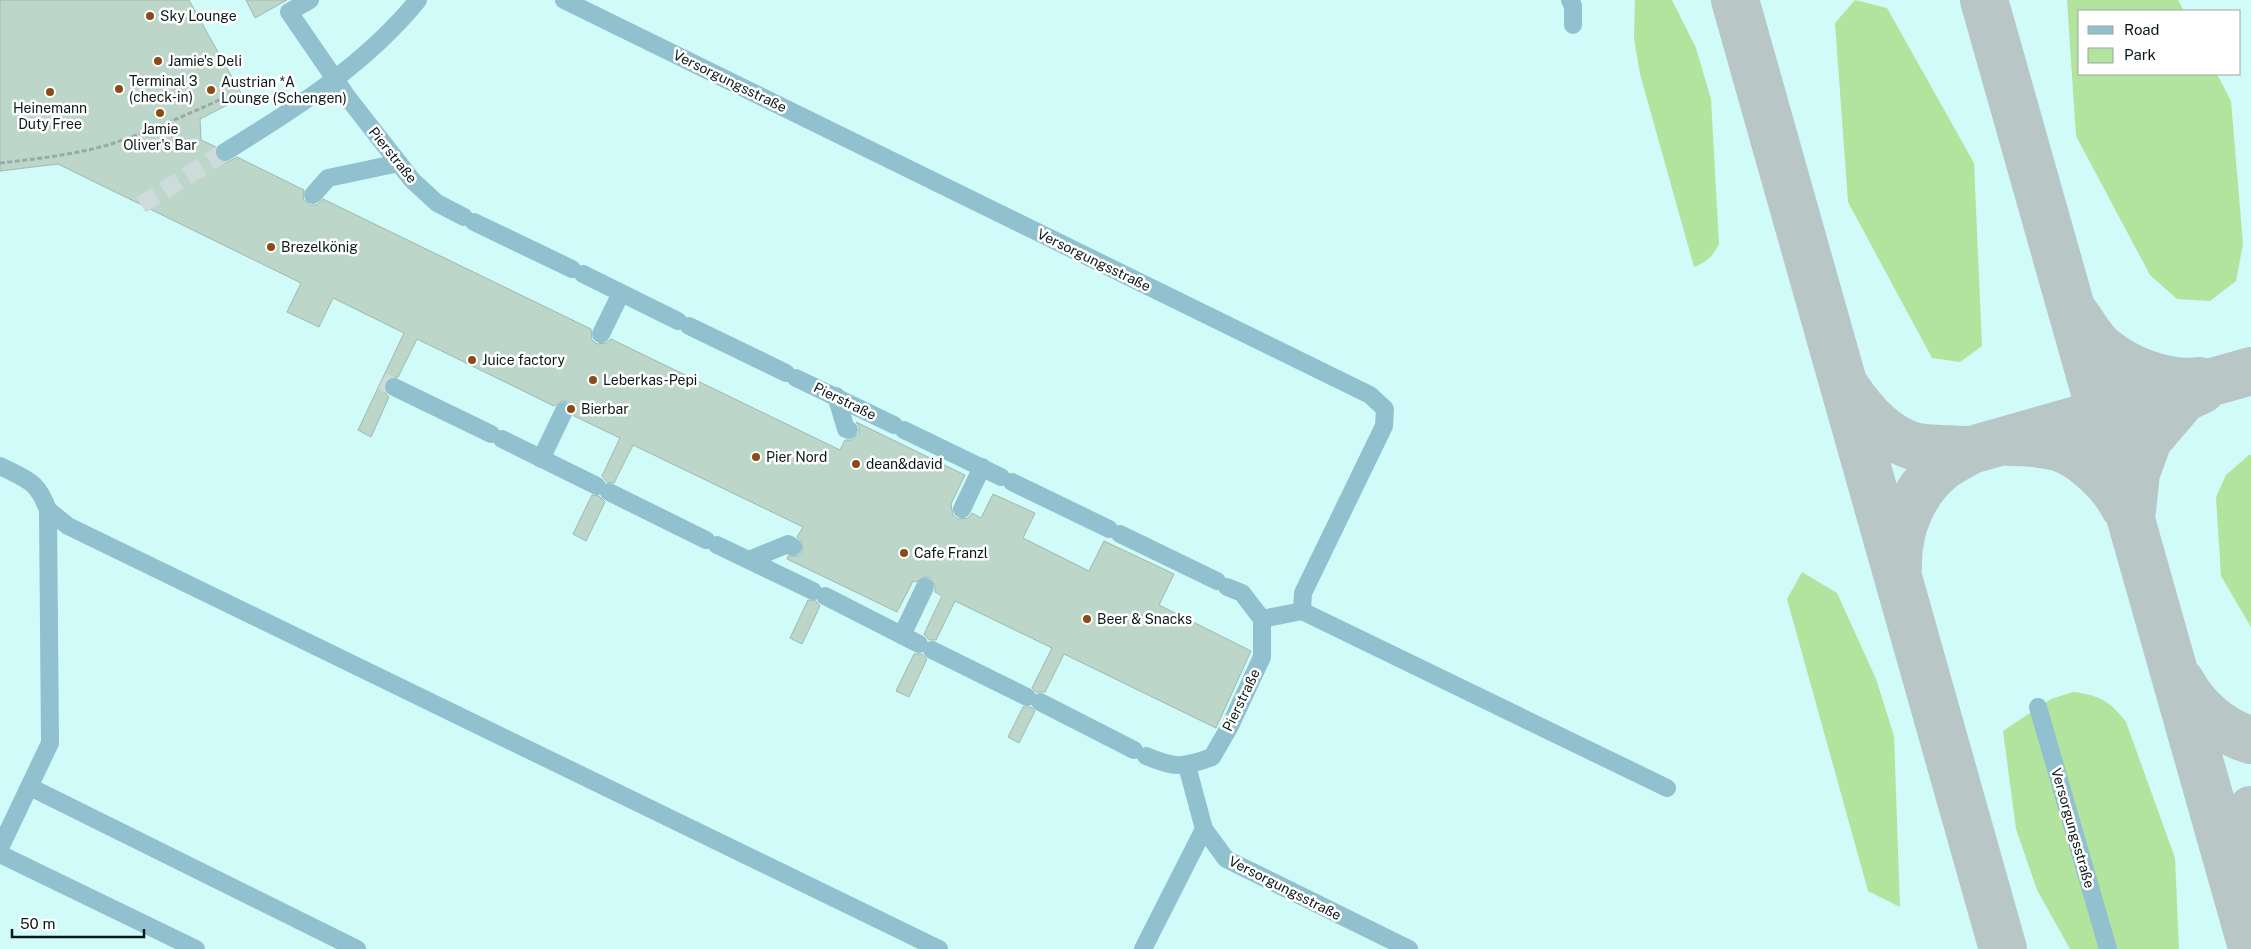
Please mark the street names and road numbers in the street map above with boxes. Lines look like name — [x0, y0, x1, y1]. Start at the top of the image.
street label: Versorgungsstraße — [671, 47, 789, 115]
street label: Pierstraße — [366, 124, 420, 186]
street label: Versorgungsstraße — [1035, 226, 1153, 294]
street label: Pierstraße — [811, 379, 879, 423]
street label: Pierstraße — [1219, 666, 1263, 734]
street label: Versorgungsstraße — [2048, 766, 2098, 890]
street label: Versorgungsstraße — [1226, 853, 1344, 923]

